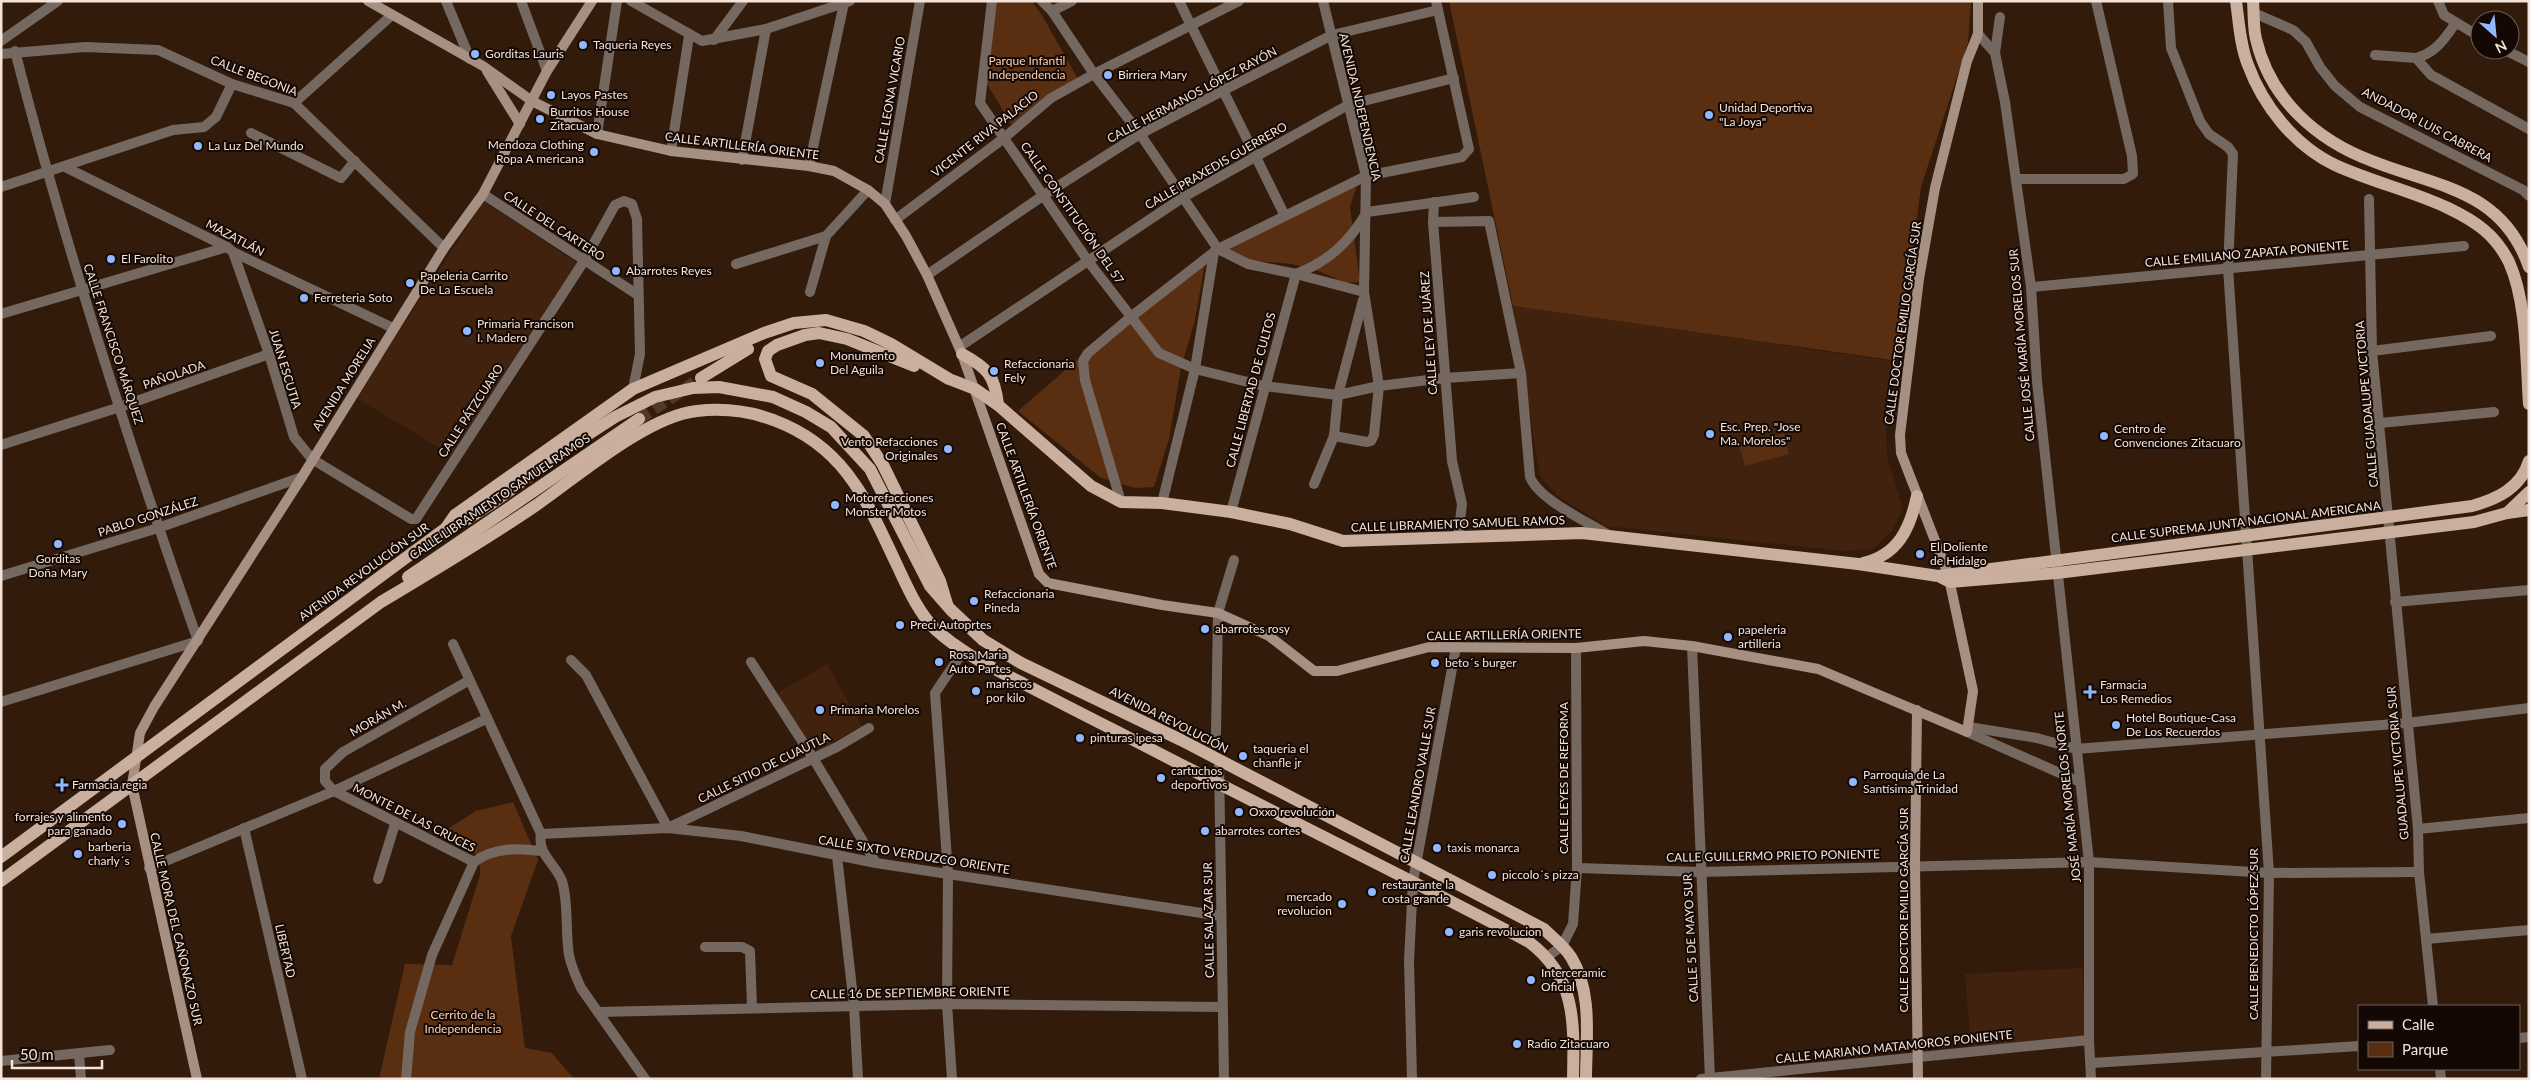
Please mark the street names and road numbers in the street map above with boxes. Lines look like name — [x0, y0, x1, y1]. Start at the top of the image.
street label: AVENIDA INDEPENDENCIA — [1336, 31, 1385, 183]
street label: CALLE LEONA VICARIO — [871, 35, 908, 165]
street label: CALLE HERMANOS LÓPEZ RAYÓN — [1104, 43, 1279, 146]
street label: CALLE BEGONIA — [209, 52, 301, 99]
street label: ANDADOR LUIS CABRERA — [2360, 84, 2496, 166]
street label: VICENTE RIVA PALACIO — [928, 87, 1041, 180]
street label: CALLE PRAXEDIS GUERRERO — [1142, 118, 1290, 212]
street label: CALLE ARTILLERÍA ORIENTE — [664, 129, 820, 162]
street label: CALLE CONSTITUCIÓN DEL 57 — [1018, 139, 1127, 287]
street label: CALLE DEL CARTERO — [501, 187, 608, 264]
street label: MAZATLÁN — [203, 216, 267, 259]
street label: CALLE DOCTOR EMILIO GARCÍA SUR — [1881, 220, 1924, 425]
street label: CALLE EMILIANO ZAPATA PONIENTE — [2144, 237, 2350, 270]
street label: CALLE JOSÉ MARÍA MORELOS SUR — [2006, 248, 2037, 442]
street label: CALLE FRANCISCO MÁRQUEZ — [80, 262, 147, 426]
street label: CALLE LEY DE JUÁREZ — [1417, 271, 1440, 395]
street label: CALLE LIBERTAD DE CULTOS — [1223, 311, 1279, 469]
street label: CALLE GUADALUPE VICTORIA — [2352, 319, 2381, 488]
street label: JUAN ESCUTIA — [266, 327, 305, 412]
street label: AVENIDA MORELIA — [309, 333, 379, 433]
street label: PAÑOLADA — [141, 357, 208, 392]
street label: CALLE PÁTZCUARO — [435, 361, 507, 460]
street label: CALLE ARTILLERÍA ORIENTE — [993, 420, 1060, 571]
street label: CALLE LIBRAMIENTO SAMUEL RAMOS — [407, 430, 593, 563]
street label: PABLO GONZÁLEZ — [96, 493, 200, 540]
street label: CALLE SUPREMA JUNTA NACIONAL AMERICANA — [2110, 497, 2382, 545]
street label: CALLE LIBRAMIENTO SAMUEL RAMOS — [1351, 512, 1565, 535]
street label: AVENIDA REVOLUCIÓN SUR — [296, 519, 432, 624]
street label: CALLE ARTILLERÍA ORIENTE — [1426, 626, 1582, 643]
street label: AVENIDA REVOLUCIÓN — [1107, 683, 1231, 756]
street label: GUADALUPE VICTORIA SUR — [2383, 685, 2412, 841]
street label: MORÁN M. — [347, 695, 409, 740]
street label: CALLE LEYES DE REFORMA — [1556, 701, 1571, 854]
street label: CALLE LEANDRO VALLE SUR — [1396, 705, 1439, 864]
street label: JOSÉ MARÍA MORELOS NORTE — [2051, 711, 2084, 884]
street label: CALLE SITIO DE CUAUTLA — [695, 729, 833, 806]
street label: MONTE DE LAS CRUCES — [350, 780, 478, 855]
street label: CALLE DOCTOR EMILIO GARCÍA SUR — [1896, 807, 1911, 1013]
street label: CALLE MORA DEL CAÑONAZO SUR — [147, 831, 206, 1027]
street label: CALLE SIXTO VERDUZCO ORIENTE — [817, 832, 1011, 877]
street label: CALLE GUILLERMO PRIETO PONIENTE — [1666, 846, 1880, 865]
street label: CALLE BENEDICTO LÓPEZ SUR — [2246, 848, 2261, 1020]
street label: CALLE SALAZAR SUR — [1200, 861, 1217, 978]
street label: CALLE 5 DE MAYO SUR — [1680, 873, 1701, 1003]
street label: LIBERTAD — [272, 922, 299, 979]
street label: CALLE 16 DE SEPTIEMBRE ORIENTE — [810, 983, 1010, 1002]
street label: CALLE MARIANO MATAMOROS PONIENTE — [1775, 1027, 2013, 1066]

